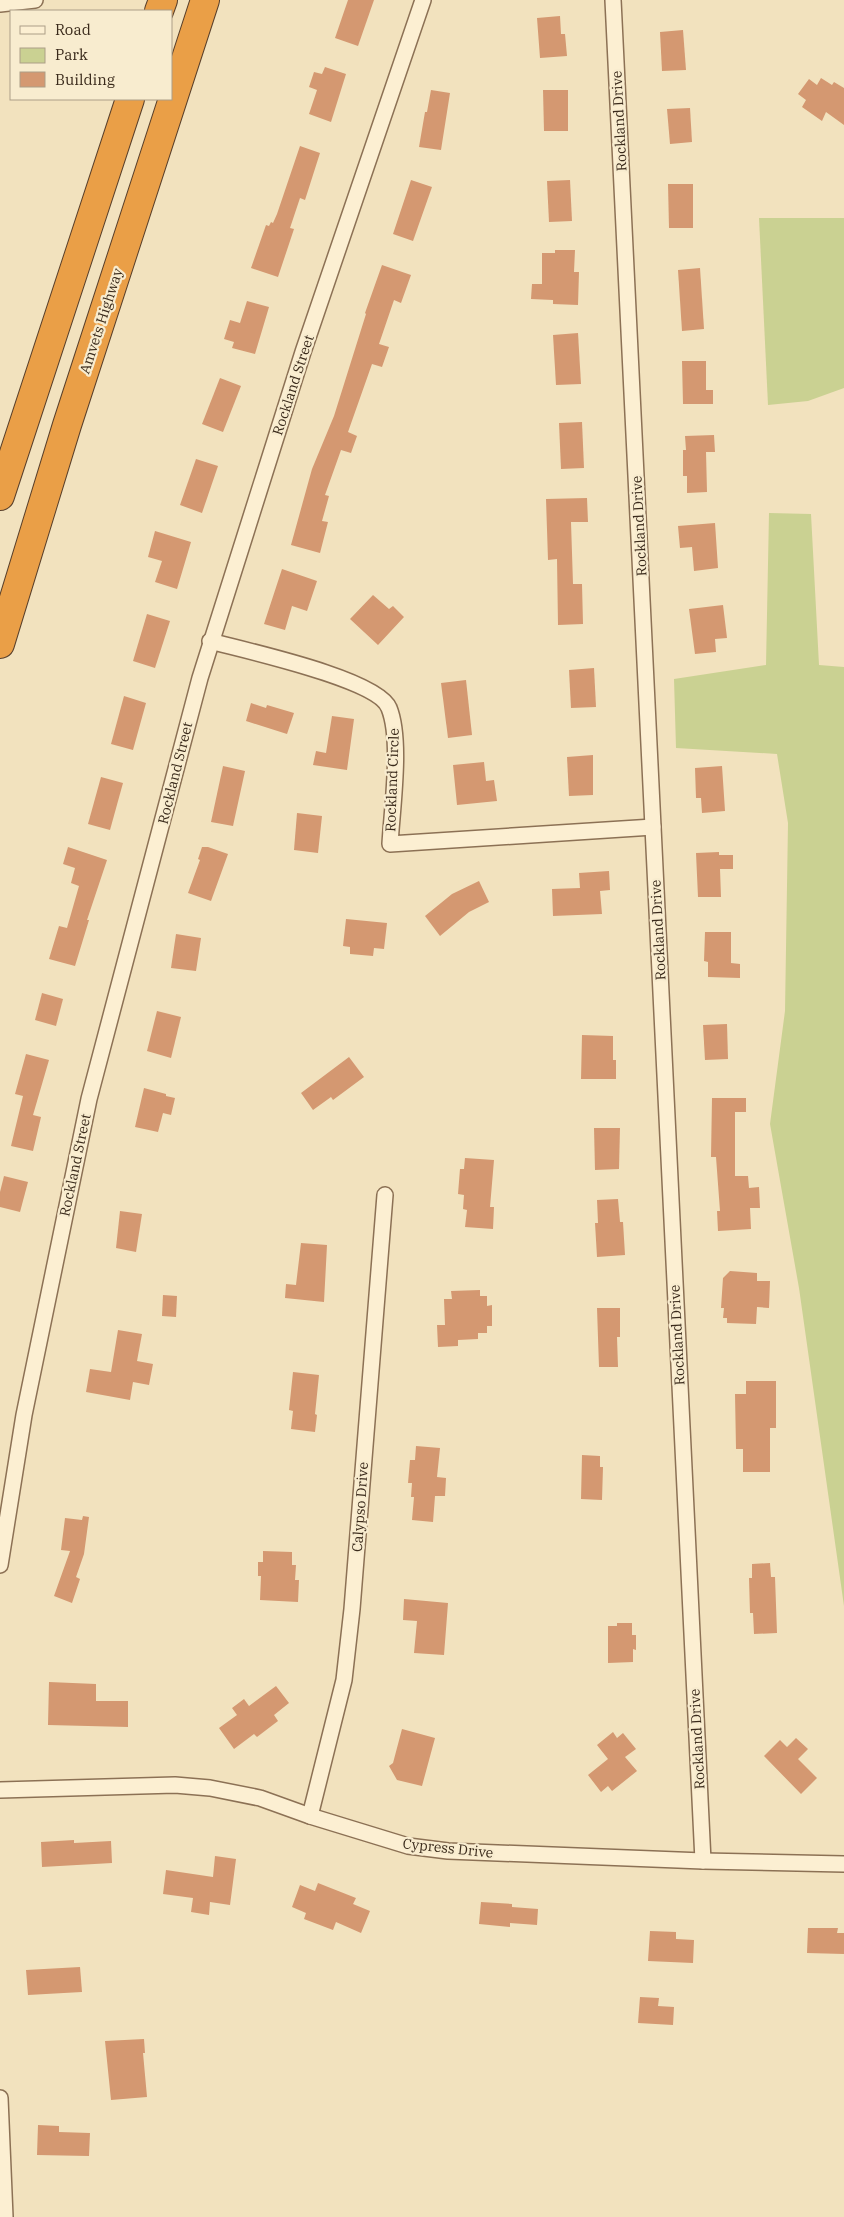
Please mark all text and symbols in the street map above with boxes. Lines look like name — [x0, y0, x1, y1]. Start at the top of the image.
legend — [10, 10, 172, 100]
text: Road — [55, 20, 91, 39]
text: Park — [55, 45, 88, 64]
text: Building — [55, 70, 115, 89]
street label: Rockland Drive — [607, 70, 631, 172]
street label: Amvets Highway — [75, 265, 127, 376]
street label: Rockland Street — [268, 332, 318, 437]
street label: Rockland Drive — [627, 475, 651, 577]
street label: Rockland Street — [154, 720, 196, 826]
street label: Rockland Circle — [381, 728, 403, 832]
street label: Rockland Drive — [646, 879, 670, 981]
street label: Rockland Street — [55, 1112, 95, 1218]
street label: Rockland Drive — [665, 1284, 689, 1386]
street label: Calypso Drive — [348, 1461, 372, 1553]
street label: Rockland Drive — [685, 1688, 709, 1790]
street label: Cypress Drive — [402, 1834, 494, 1862]

